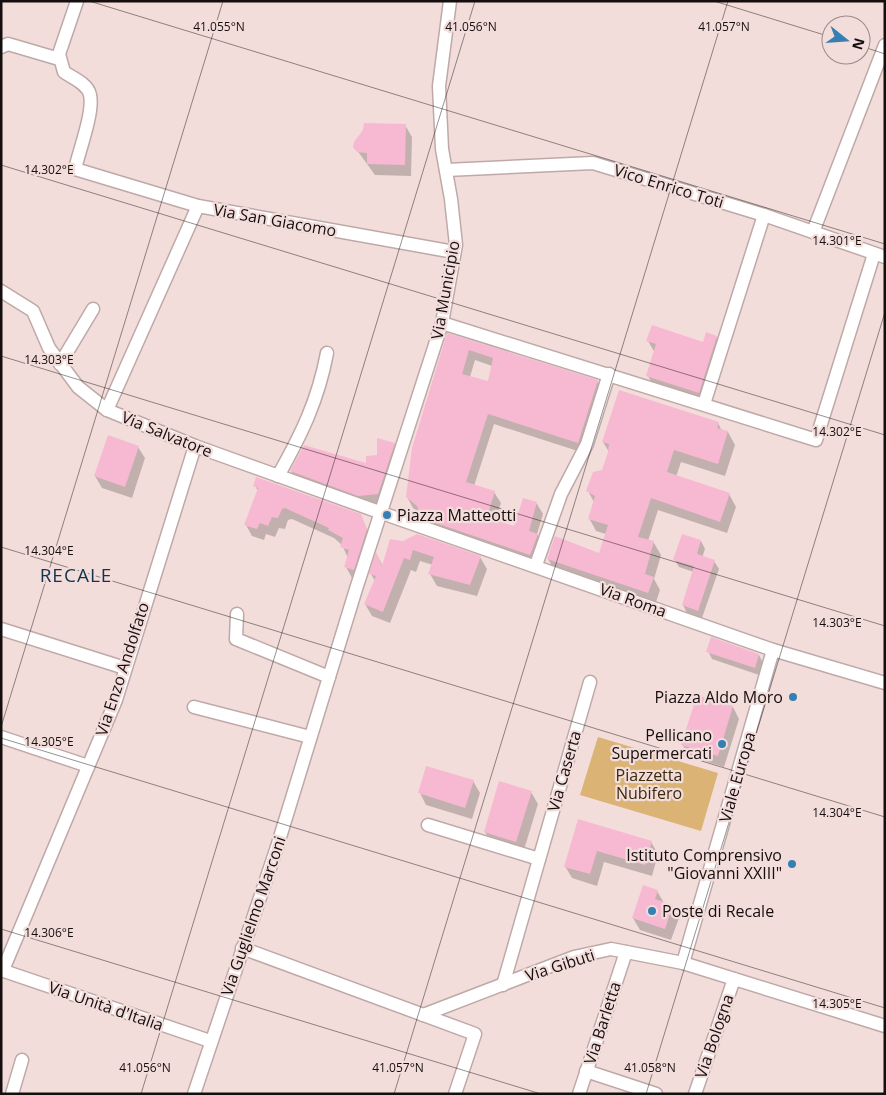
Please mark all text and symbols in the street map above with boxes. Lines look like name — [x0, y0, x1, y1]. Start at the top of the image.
north arrow — [821, 15, 871, 65]
text: 41.055°N — [193, 18, 245, 35]
text: 41.056°N — [445, 18, 497, 35]
text: 41.057°N — [698, 18, 750, 35]
text: N — [848, 36, 870, 52]
street label: Vico Enrico Toti — [611, 159, 727, 213]
text: 14.302°E — [24, 161, 74, 178]
street label: Via San Giacomo — [212, 198, 338, 242]
text: 14.301°E — [812, 232, 862, 249]
street label: Via Municipio — [425, 239, 465, 341]
text: 14.303°E — [24, 351, 74, 368]
street label: Via Salvatore — [118, 406, 216, 462]
text: 14.302°E — [812, 423, 862, 440]
place label: Piazza Matteotti — [397, 504, 516, 526]
marker: Piazza Matteotti — [381, 509, 393, 521]
text: 14.304°E — [24, 542, 74, 559]
district label: RECALE — [40, 562, 112, 588]
street label: Via Roma — [596, 578, 670, 622]
street label: Via Enzo Andolfato — [90, 599, 154, 739]
text: 14.303°E — [812, 614, 862, 631]
place label: Piazza Aldo Moro — [654, 686, 783, 708]
marker: Piazza Aldo Moro — [787, 691, 799, 703]
place label: Pellicano Supermercati — [611, 724, 712, 764]
street label: Via Caserta — [542, 728, 586, 814]
street label: Viale Europa — [714, 729, 760, 825]
text: 14.305°E — [24, 733, 74, 750]
marker: Pellicano Supermercati — [716, 738, 728, 750]
park label: Piazzetta Nubifero — [616, 764, 682, 804]
text: 14.304°E — [812, 804, 862, 821]
street label: Via Guglielmo Marconi — [215, 833, 291, 999]
place label: Istituto Comprensivo "Giovanni XXIII" — [626, 844, 782, 884]
marker: Istituto Comprensivo "Giovanni XXIII" — [786, 858, 798, 870]
place label: Poste di Recale — [662, 900, 774, 922]
marker: Poste di Recale — [646, 905, 658, 917]
text: 14.306°E — [24, 924, 74, 941]
street label: Via Gibuti — [523, 943, 597, 987]
street label: Via Unità d'Italia — [46, 976, 166, 1036]
street label: Via Barletta — [578, 979, 626, 1067]
street label: Via Bologna — [689, 991, 739, 1081]
text: 14.305°E — [812, 995, 862, 1012]
text: 41.056°N — [119, 1059, 171, 1076]
text: 41.057°N — [372, 1059, 424, 1076]
text: 41.058°N — [624, 1059, 676, 1076]

